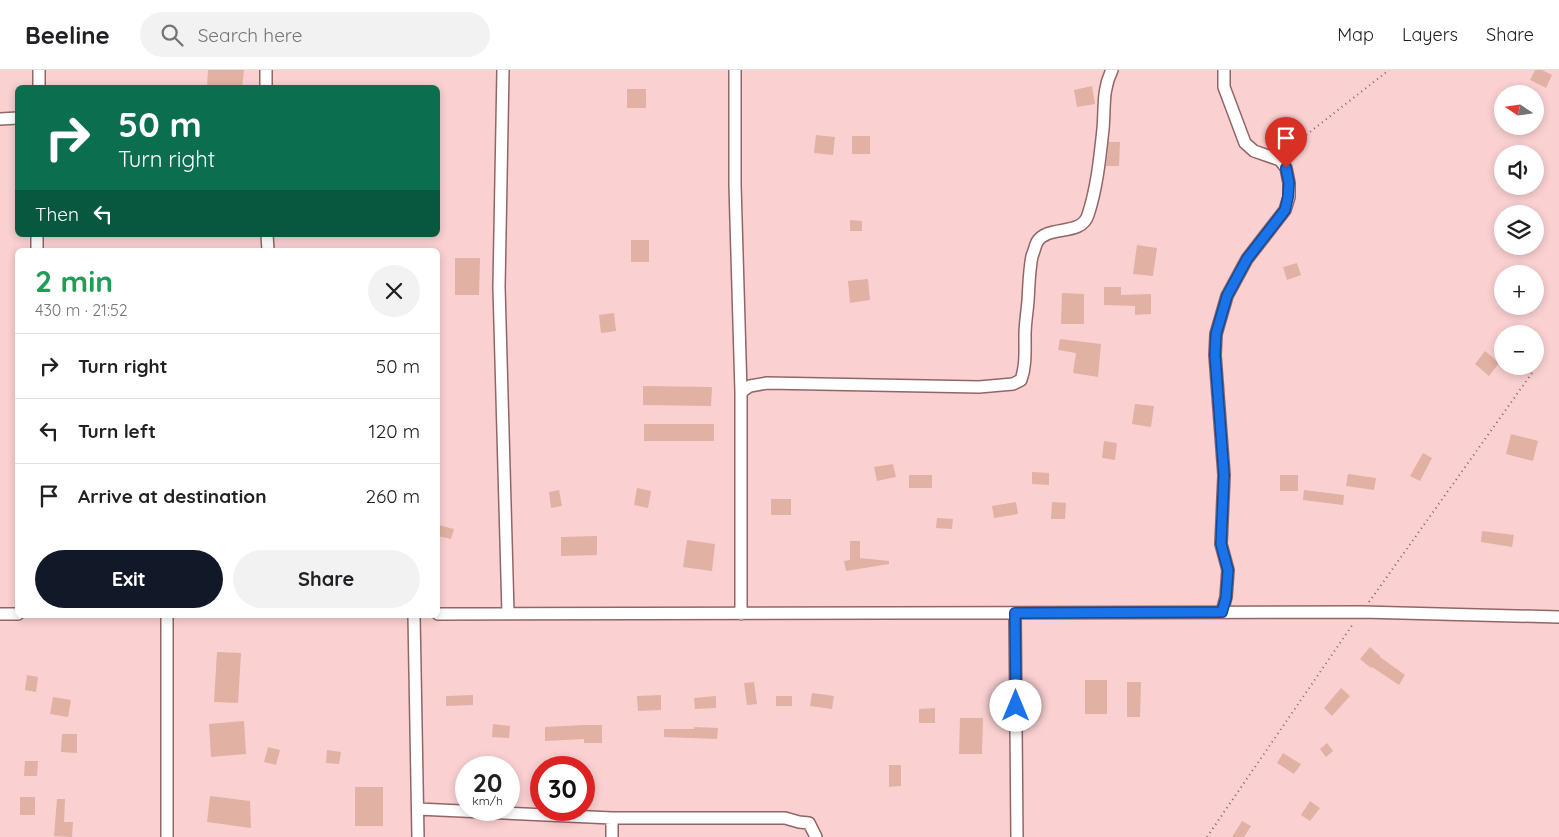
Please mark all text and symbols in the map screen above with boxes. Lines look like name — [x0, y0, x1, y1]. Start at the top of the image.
search box — [140, 12, 490, 57]
text: Beeline — [25, 20, 110, 50]
icon: search — [158, 21, 186, 49]
text: Search here — [198, 23, 303, 47]
text: Map — [1337, 23, 1374, 46]
text: Layers — [1402, 23, 1458, 46]
text: Share — [1486, 23, 1534, 46]
north arrow — [1494, 85, 1544, 135]
map controls — [1494, 85, 1544, 375]
text: 50 m — [118, 102, 202, 146]
icon: right — [35, 105, 100, 170]
pin — [1265, 117, 1307, 168]
icon: arrive — [1272, 124, 1300, 152]
text: Turn right — [118, 145, 215, 173]
button: sound — [1494, 145, 1544, 195]
icon: left — [89, 200, 117, 228]
text: Then — [35, 202, 79, 226]
button: layers — [1494, 205, 1544, 255]
text: 2 min — [35, 262, 113, 300]
button: close — [368, 265, 420, 317]
button: + — [1494, 265, 1544, 315]
text: 430 m · 21:52 — [35, 300, 128, 320]
button: − — [1494, 325, 1544, 375]
icon: right — [35, 352, 63, 380]
text: Turn right — [78, 354, 167, 378]
text: 50 m — [376, 354, 420, 378]
icon: left — [35, 417, 63, 445]
text: Turn left — [78, 419, 156, 443]
text: 120 m — [369, 419, 420, 443]
icon: arrive — [35, 482, 63, 510]
text: Arrive at destination — [78, 484, 267, 508]
text: 260 m — [365, 484, 420, 508]
button: Exit — [35, 550, 223, 608]
button: Share — [233, 550, 420, 608]
position arrow — [989, 679, 1041, 731]
speed limit sign: 30 — [530, 756, 595, 821]
text: 20 — [473, 767, 502, 798]
text: km/h — [472, 793, 503, 808]

